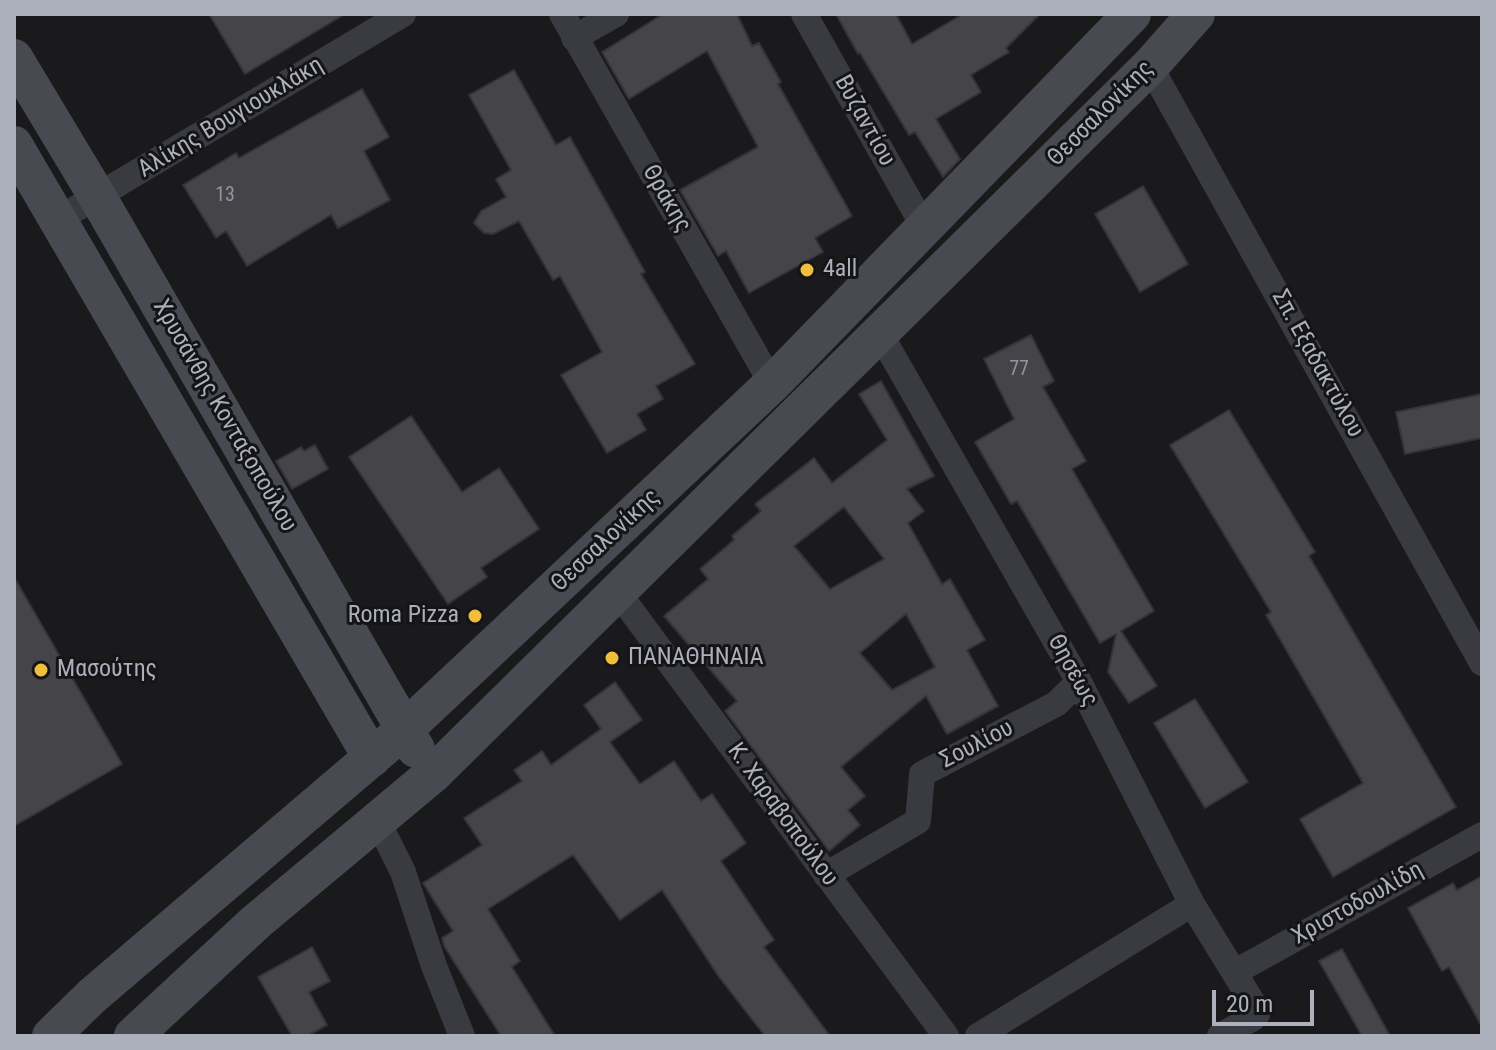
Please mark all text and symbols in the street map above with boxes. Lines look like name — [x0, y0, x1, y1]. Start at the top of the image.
street label: Αλίκης Βουγιουκλάκη — [133, 51, 329, 185]
street label: Θεσσαλονίκης — [1042, 55, 1160, 173]
street label: Βυζαντίου — [827, 71, 901, 171]
street label: Θράκης — [635, 160, 697, 238]
house number: 13 — [215, 184, 235, 208]
place label: 4all — [823, 256, 857, 284]
marker: 4all — [798, 261, 816, 279]
street label: Σπ. Εξαδακτύλου — [1265, 285, 1369, 443]
street label: Χρυσάνθης Κονταξοπούλου — [146, 295, 302, 537]
house number: 77 — [1009, 358, 1029, 382]
street label: Θεσσαλονίκης — [546, 484, 666, 598]
place label: Roma Pizza — [348, 602, 459, 630]
marker: Roma Pizza — [466, 607, 484, 625]
street label: Θησέως — [1041, 630, 1103, 712]
place label: ΠΑΝΑΘΗΝΑΙΑ — [628, 644, 764, 672]
marker: ΠΑΝΑΘΗΝΑΙΑ — [603, 649, 621, 667]
place label: Μασούτης — [57, 656, 157, 684]
marker: Μασούτης — [32, 661, 50, 679]
street label: Σουλίου — [936, 714, 1018, 776]
street label: Κ. Χαραβοπούλου — [721, 738, 843, 892]
street label: Χριστοδουλίδη — [1287, 856, 1429, 952]
scale bar — [1216, 974, 1318, 1024]
text: 20 m — [1226, 990, 1273, 1018]

